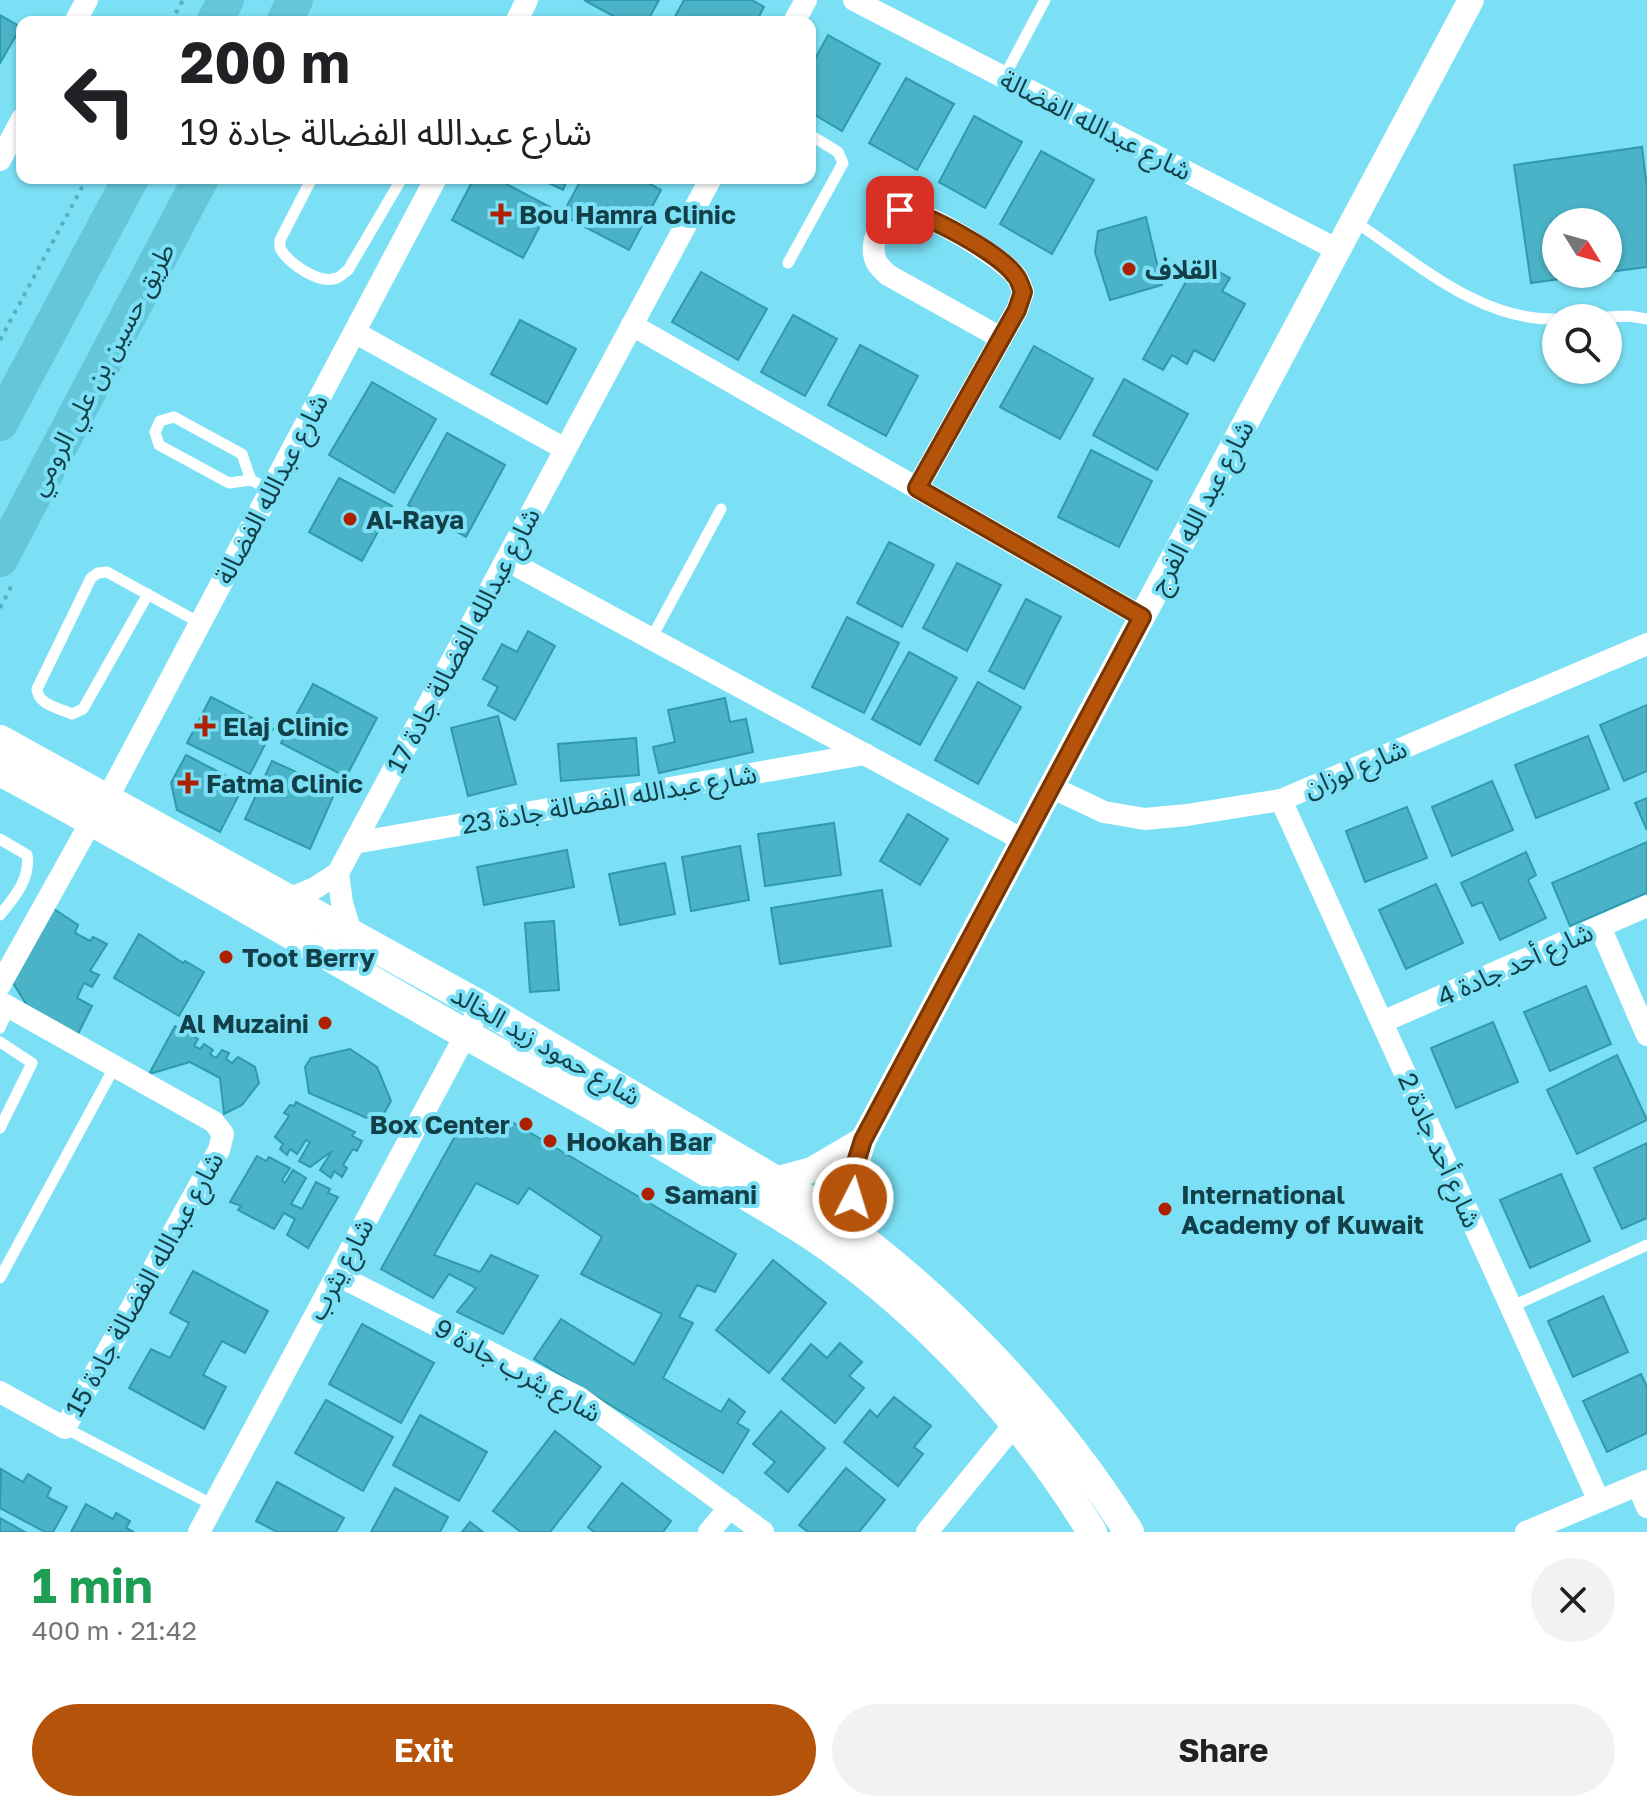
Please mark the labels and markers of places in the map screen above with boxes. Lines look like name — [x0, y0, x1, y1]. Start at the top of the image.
pin — [866, 176, 934, 244]
place label: Bou Hamra Clinic — [519, 199, 736, 230]
marker: Bou Hamra Clinic — [490, 203, 512, 225]
place label: القلاف — [1145, 254, 1218, 285]
marker: القلاف — [1120, 260, 1138, 278]
place label: Al-Raya — [366, 504, 464, 535]
marker: Al-Raya — [341, 510, 359, 528]
place label: Elaj Clinic — [223, 711, 349, 742]
marker: Elaj Clinic — [194, 715, 216, 737]
place label: Fatma Clinic — [206, 768, 363, 799]
marker: Fatma Clinic — [177, 772, 199, 794]
place label: Toot Berry — [242, 942, 375, 973]
marker: Toot Berry — [217, 948, 235, 966]
place label: Al Muzaini — [179, 1008, 309, 1039]
marker: Al Muzaini — [316, 1014, 334, 1032]
place label: Box Center — [370, 1109, 510, 1140]
marker: Box Center — [517, 1115, 535, 1133]
place label: Hookah Bar — [566, 1126, 713, 1157]
marker: Hookah Bar — [541, 1132, 559, 1150]
place label: Samani — [664, 1179, 757, 1210]
place label: International Academy of Kuwait — [1181, 1179, 1424, 1240]
marker: Samani — [639, 1185, 657, 1203]
marker: International Academy of Kuwait — [1156, 1200, 1174, 1218]

